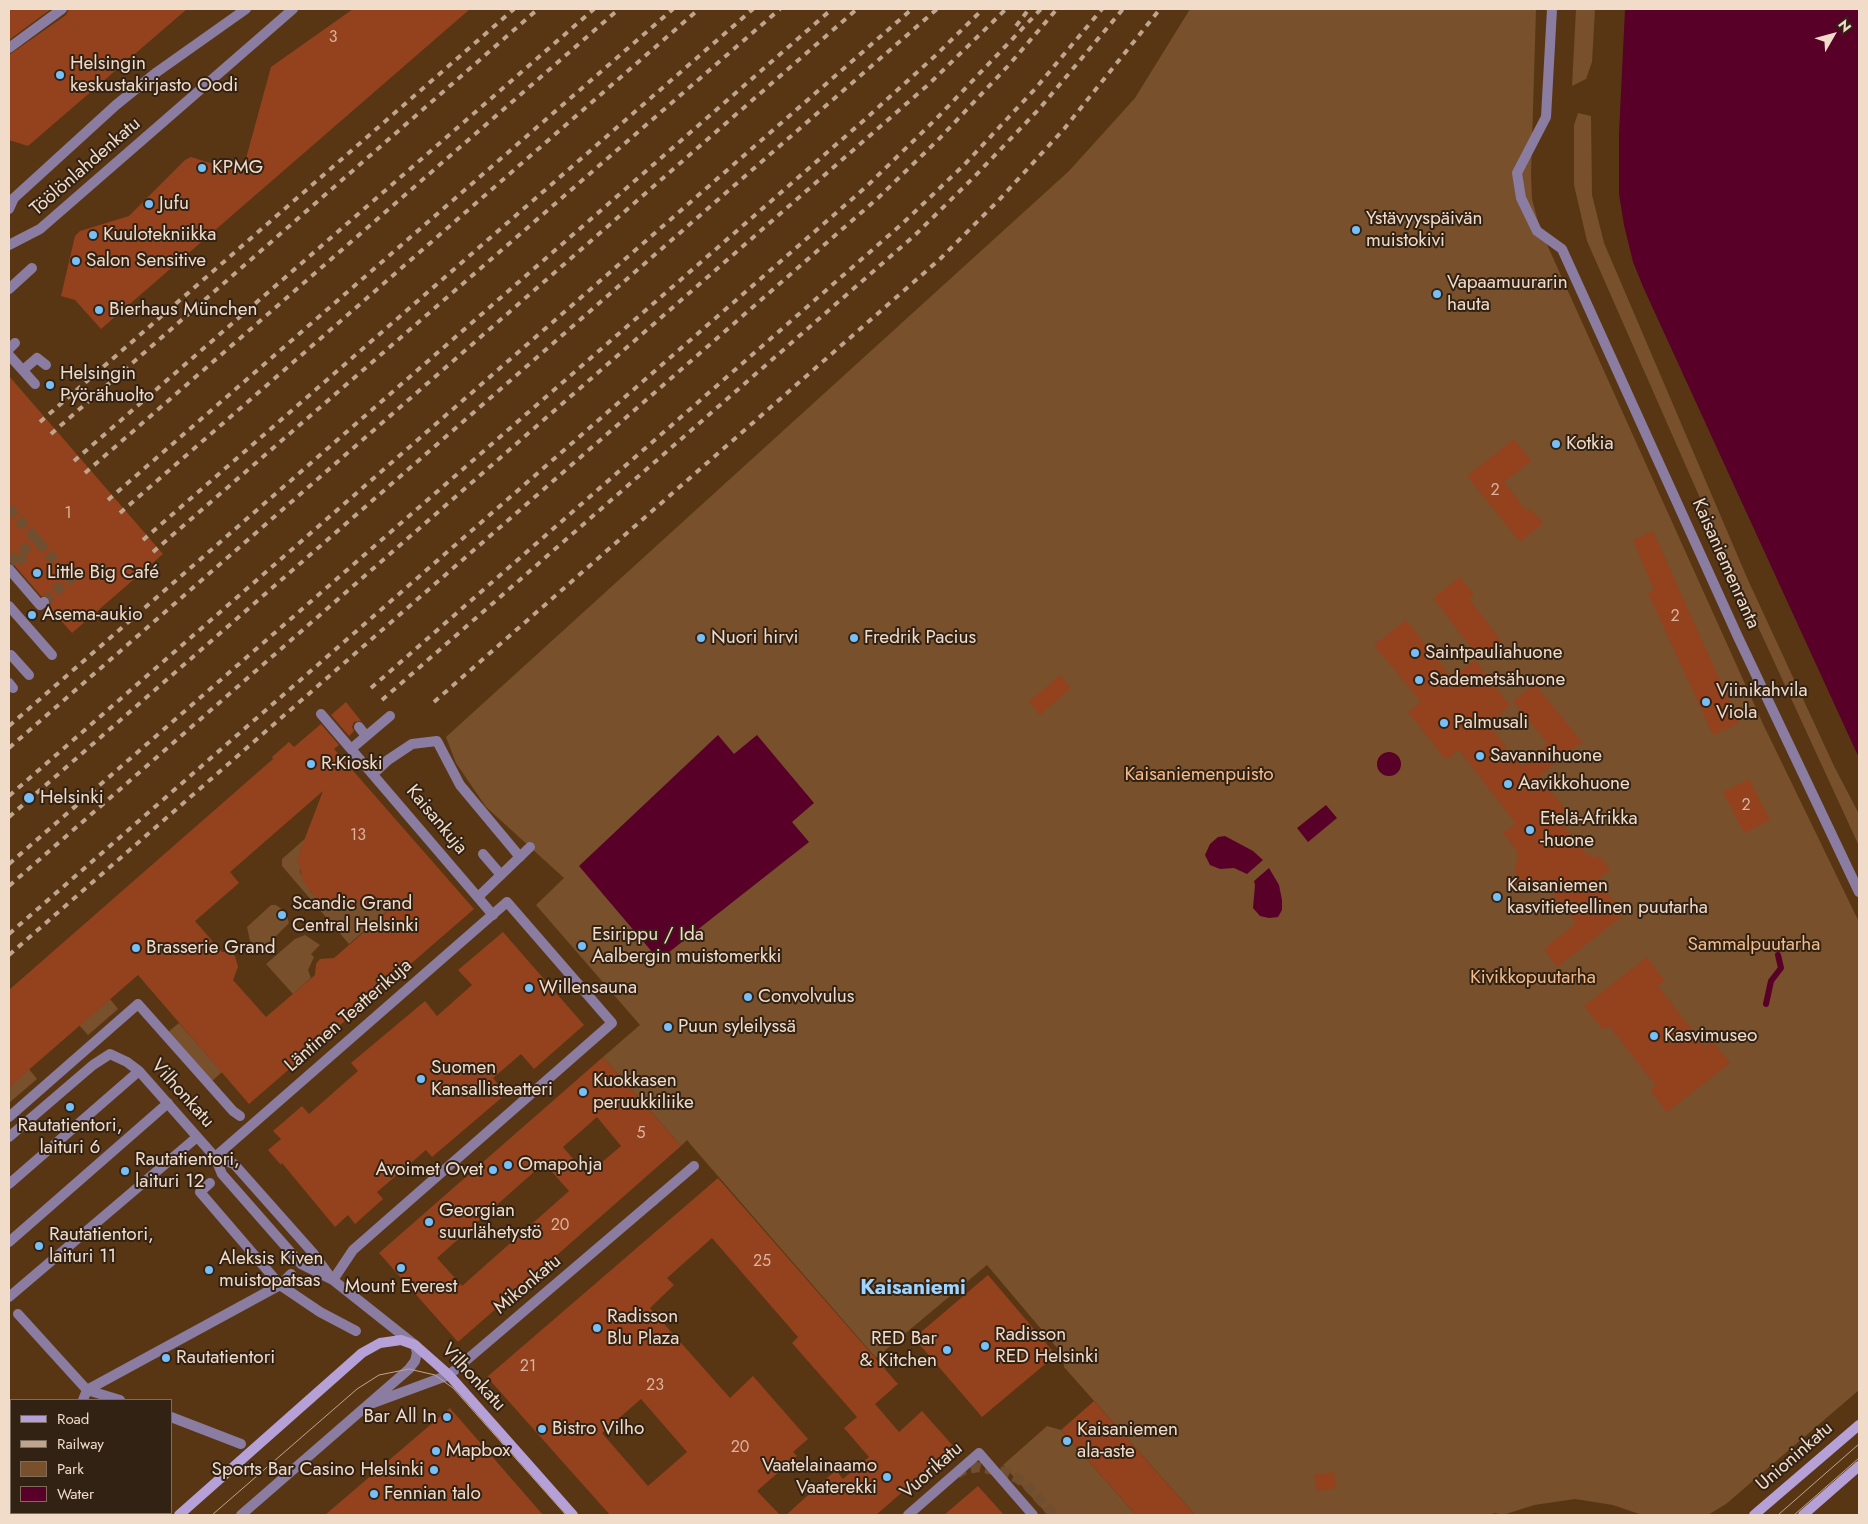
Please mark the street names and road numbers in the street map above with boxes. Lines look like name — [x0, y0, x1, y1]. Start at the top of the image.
street label: Töölönlahdenkatu — [26, 113, 146, 221]
street label: Kaisaniemenranta — [1686, 495, 1764, 633]
street label: Kaisankuja — [400, 781, 472, 859]
street label: Läntinen Teatterikuja — [281, 955, 417, 1077]
street label: Vilhonkatu — [145, 1055, 219, 1133]
street label: Mikonkatu — [490, 1250, 566, 1320]
street label: Vilhonkatu — [436, 1339, 510, 1417]
street label: Unioninkatu — [1752, 1418, 1838, 1496]
street label: Vuorikatu — [896, 1438, 968, 1504]

